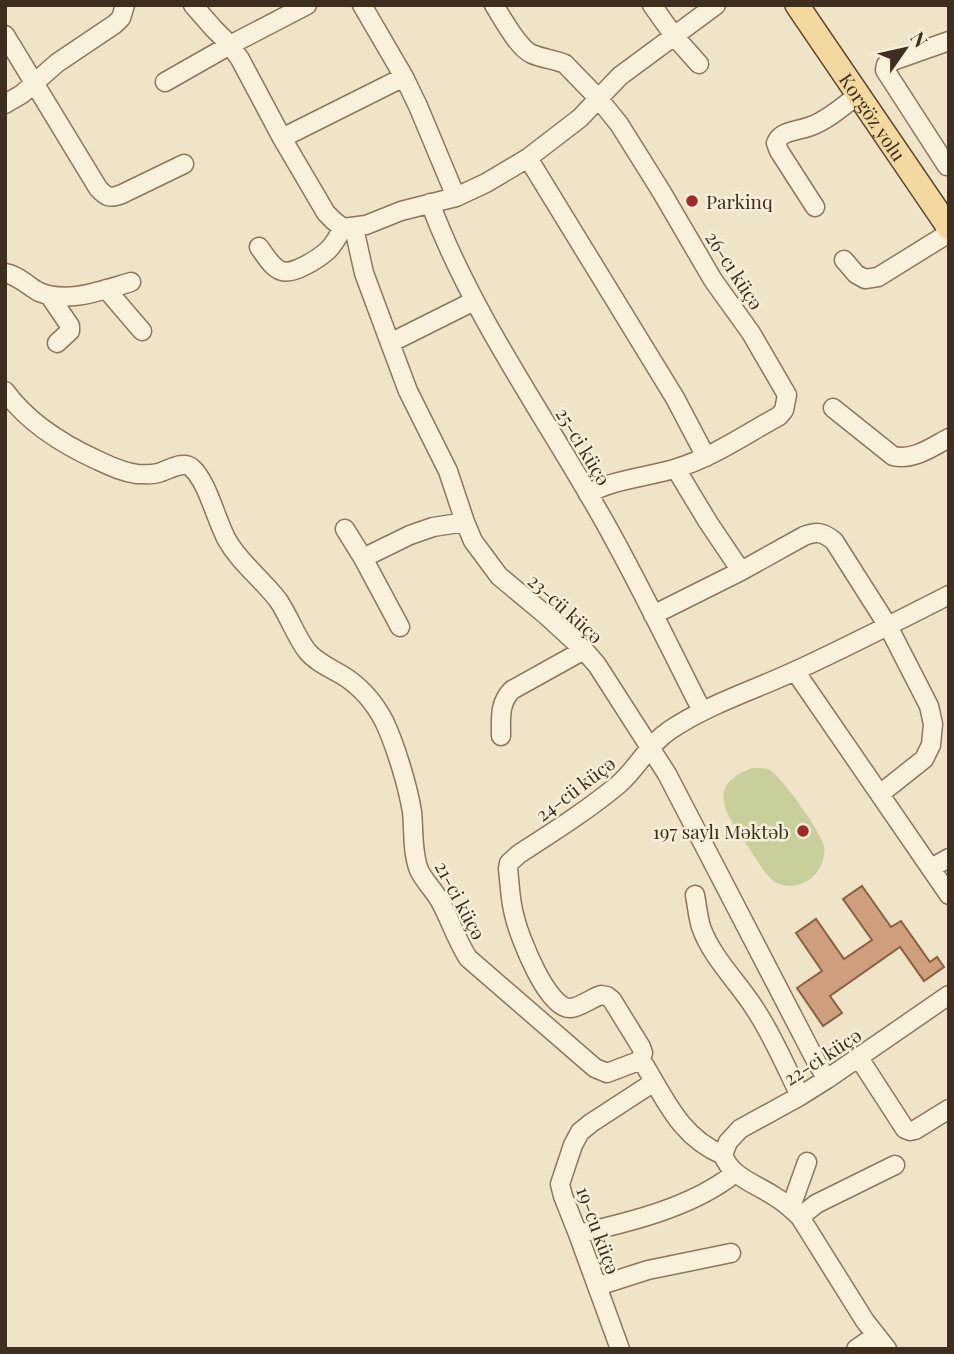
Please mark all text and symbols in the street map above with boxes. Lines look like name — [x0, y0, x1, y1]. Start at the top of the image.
north arrow — [870, 14, 940, 84]
text: N — [905, 26, 935, 52]
street label: Korgöz yolu — [834, 67, 912, 166]
place label: Parkinq — [706, 188, 773, 214]
marker: Parkinq — [684, 193, 700, 209]
street label: 26-cı küçə — [700, 226, 770, 314]
street label: 25-ci küçə — [551, 402, 617, 490]
street label: 23-cü küçə — [523, 567, 609, 649]
street label: 24-cü küçə — [530, 749, 620, 827]
place label: 197 saylı Məktəb — [653, 818, 789, 844]
marker: 197 saylı Məktəb — [795, 823, 811, 839]
street label: 21-ci küçə — [429, 856, 493, 944]
street label: 22-ci küçə — [778, 1021, 866, 1091]
street label: 19-cu küçə — [571, 1182, 627, 1278]

